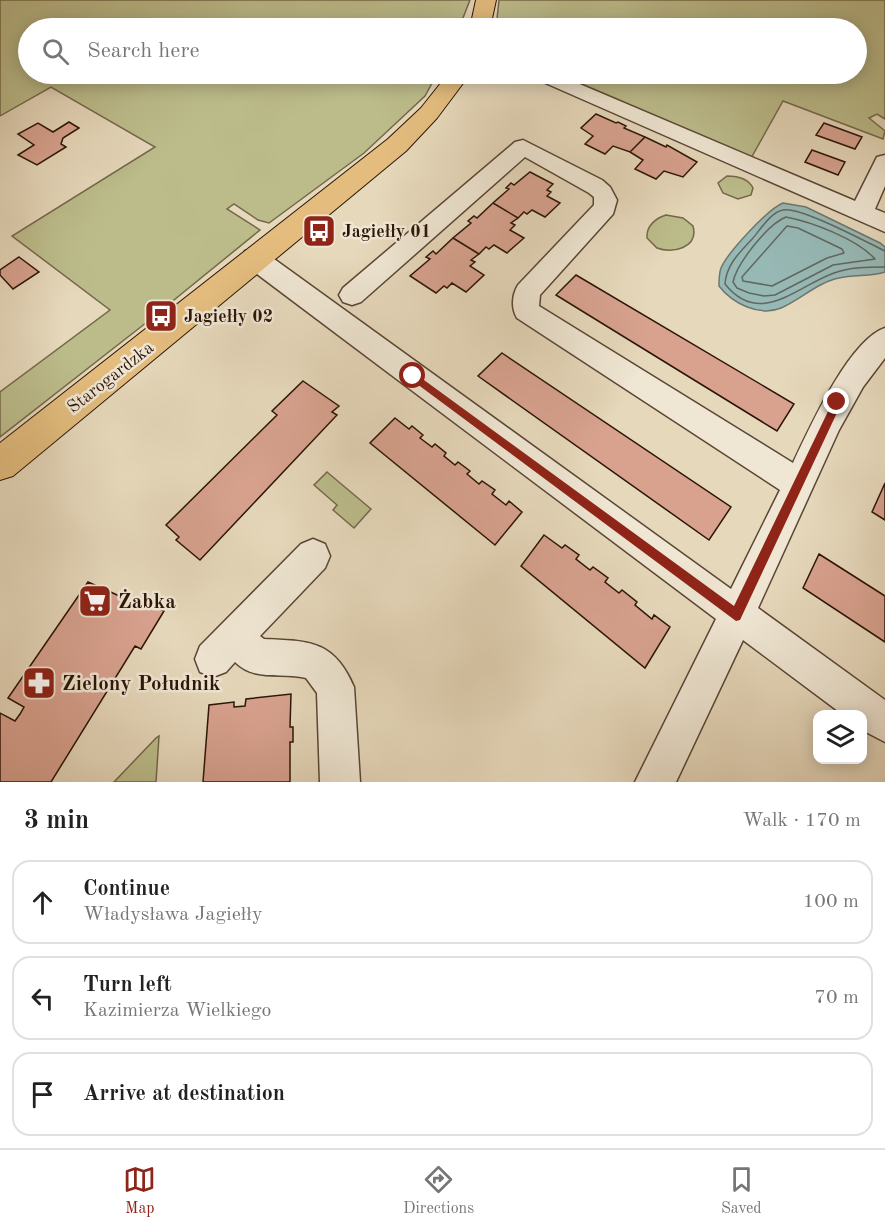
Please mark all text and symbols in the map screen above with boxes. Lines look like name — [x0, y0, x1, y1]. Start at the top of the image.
search box — [18, 18, 867, 84]
icon: search — [39, 35, 72, 68]
text: Search here — [87, 40, 200, 62]
bus stop icon: Jagiełły 01 — [301, 213, 337, 249]
place label: Jagiełły 01 — [342, 223, 431, 241]
bus stop icon: Jagiełły 02 — [143, 298, 179, 334]
place label: Jagiełły 02 — [184, 308, 273, 326]
street label: Starogardzka — [64, 339, 157, 417]
route start — [399, 362, 425, 388]
route end — [823, 388, 849, 414]
supermarket icon: Żabka — [77, 583, 113, 619]
place label: Żabka — [118, 589, 176, 613]
pharmacy icon: Zielony Południk — [21, 665, 57, 701]
place label: Zielony Południk — [62, 674, 221, 695]
map controls — [813, 710, 867, 764]
button: layers — [813, 710, 867, 764]
text: 3 min — [24, 808, 89, 834]
text: Walk · 170 m — [742, 811, 861, 831]
text: Continue — [83, 878, 170, 900]
icon: ahead — [26, 886, 59, 919]
text: 100 m — [803, 892, 859, 912]
text: Władysława Jagiełły — [83, 905, 262, 925]
text: Turn left — [83, 974, 172, 996]
icon: left — [26, 982, 59, 1015]
text: 70 m — [814, 988, 859, 1008]
text: Kazimierza Wielkiego — [83, 1001, 271, 1021]
icon: arrive — [26, 1078, 59, 1111]
text: Arrive at destination — [83, 1083, 285, 1105]
tab: Map — [123, 1163, 156, 1219]
tab: Directions — [403, 1163, 474, 1219]
tab: Saved — [721, 1163, 762, 1219]

